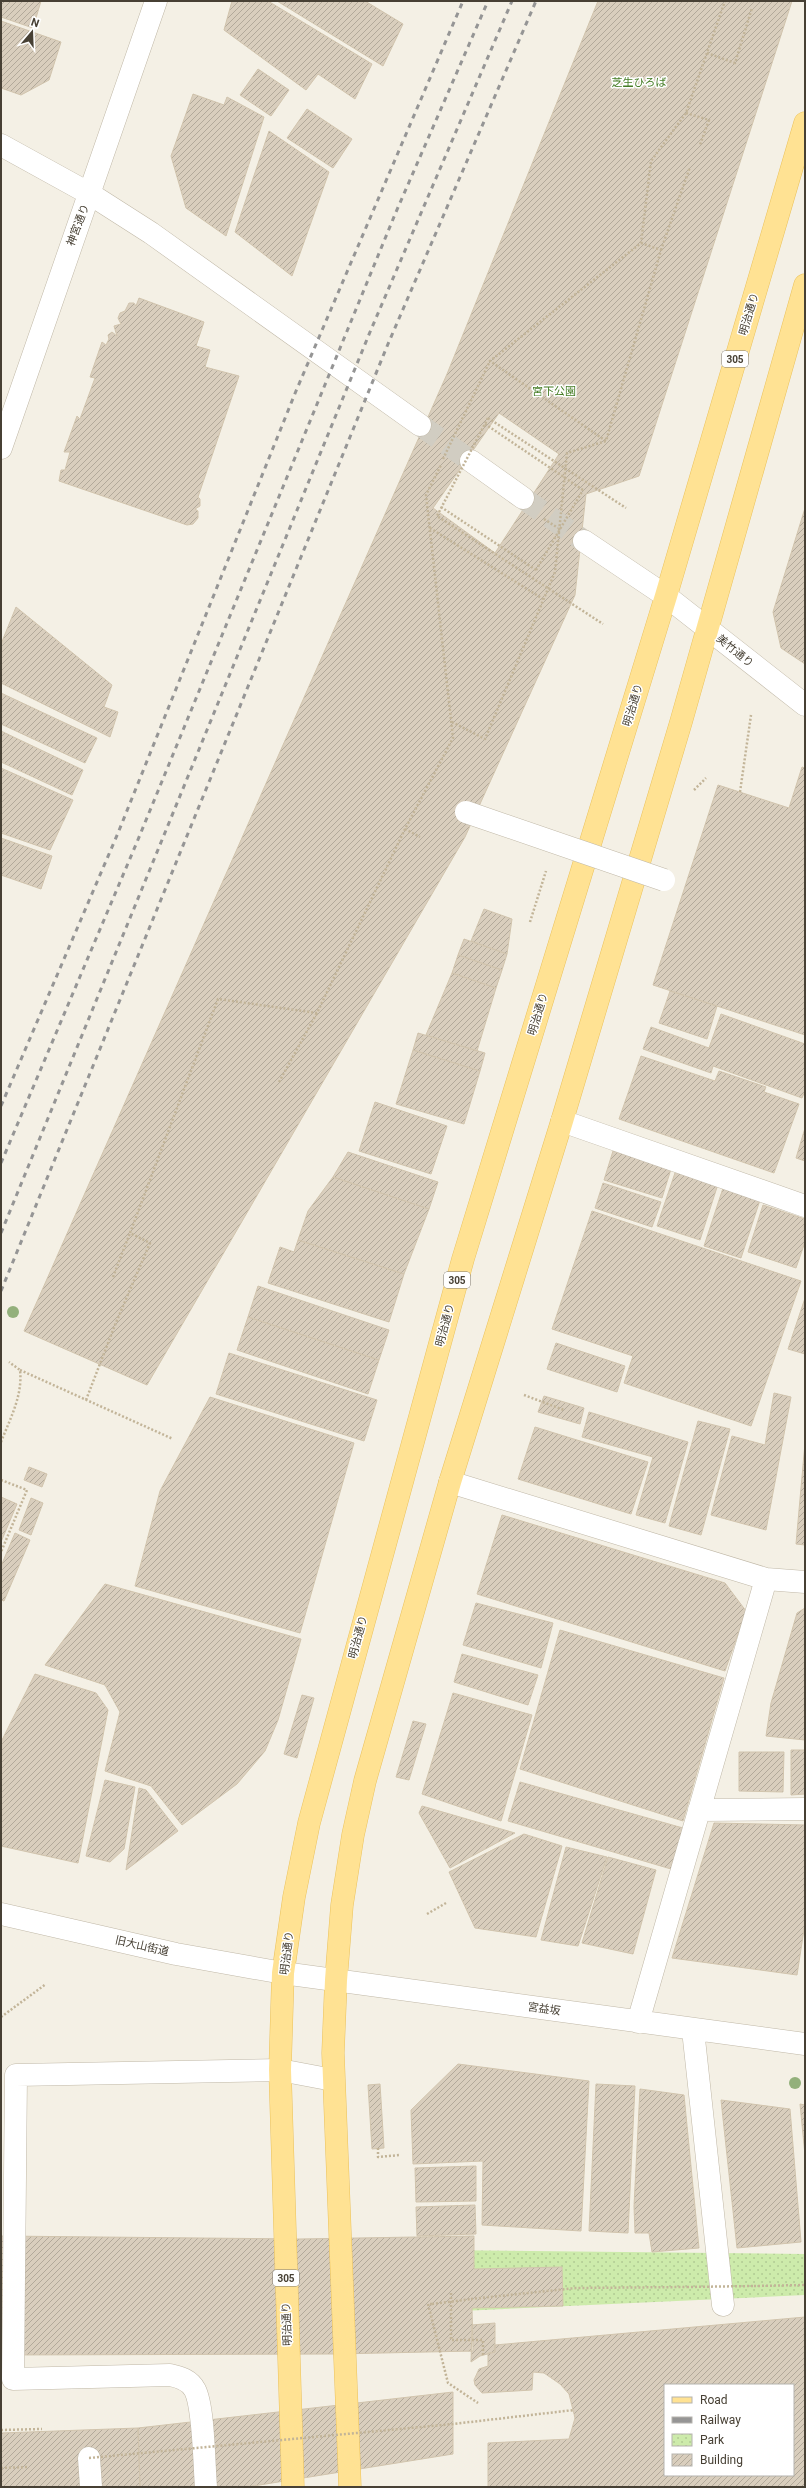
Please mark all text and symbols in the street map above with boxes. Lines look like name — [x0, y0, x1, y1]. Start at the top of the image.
north arrow — [12, 12, 52, 52]
text: N — [29, 16, 41, 31]
park label: 芝生ひろば — [612, 76, 667, 89]
street label: 神宮通り — [64, 202, 92, 248]
street label: 明治通り — [737, 291, 761, 337]
road number: 305 — [722, 351, 748, 367]
park label: 宮下公園 — [532, 385, 576, 398]
street label: 美竹通り — [714, 632, 756, 670]
street label: 明治通り — [620, 682, 646, 728]
street label: 明治通り — [525, 991, 551, 1037]
road number: 305 — [444, 1272, 470, 1288]
street label: 明治通り — [433, 1302, 457, 1348]
street label: 明治通り — [346, 1614, 370, 1660]
street label: 明治通り — [278, 1930, 296, 1976]
street label: 旧大山街道 — [114, 1933, 170, 1959]
street label: 宮益坂 — [527, 2000, 561, 2018]
road number: 305 — [273, 2270, 299, 2286]
street label: 明治通り — [280, 2302, 294, 2346]
legend — [664, 2384, 794, 2476]
text: Road — [700, 2393, 728, 2407]
text: Railway — [700, 2413, 741, 2427]
text: Park — [700, 2433, 725, 2447]
text: Building — [700, 2453, 743, 2467]

